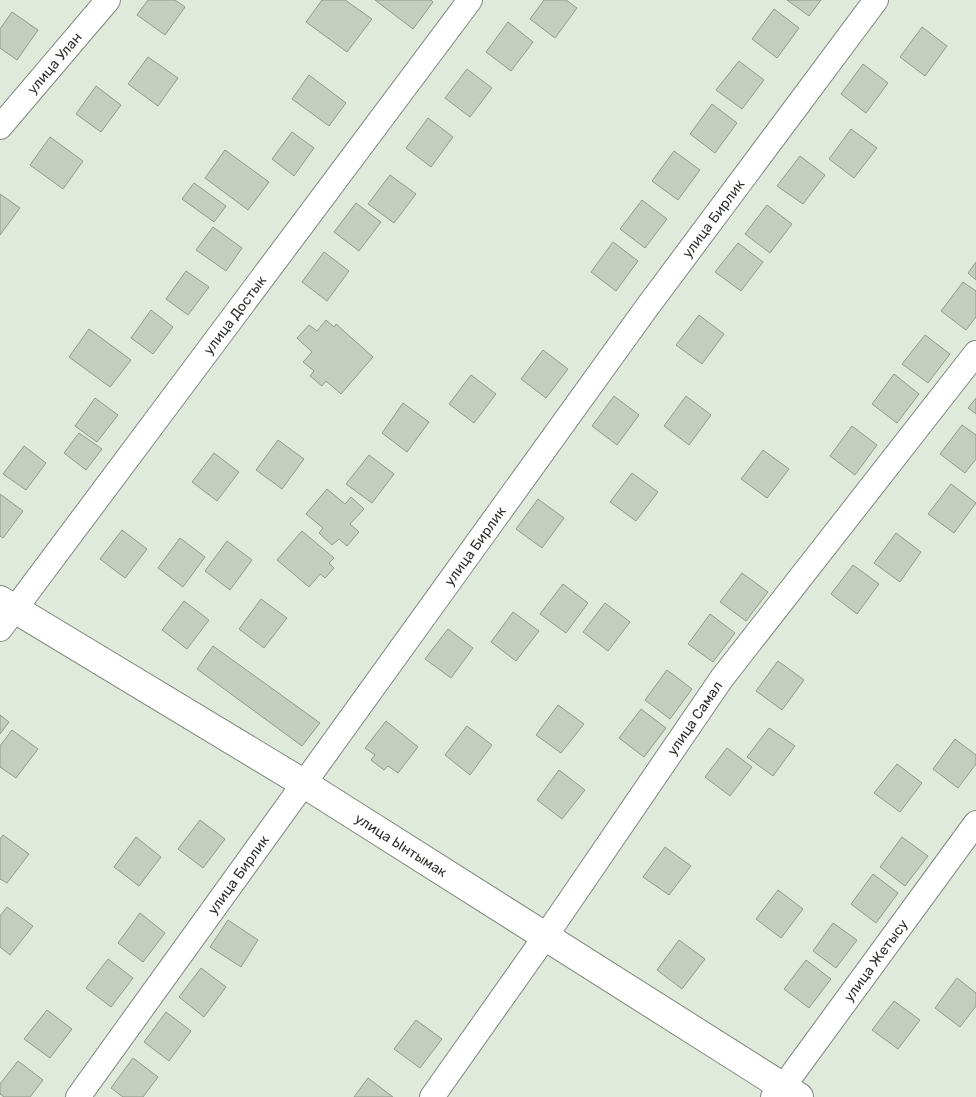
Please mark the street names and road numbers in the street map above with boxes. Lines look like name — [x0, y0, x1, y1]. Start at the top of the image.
street label: улица Улан — [24, 29, 85, 97]
street label: улица Бирлик — [678, 176, 748, 261]
street label: улица Достык — [200, 272, 270, 358]
street label: улица Бирлик — [441, 503, 509, 589]
street label: улица Самал — [663, 678, 726, 758]
street label: улица Ынтымак — [352, 810, 451, 881]
street label: улица Бирлик — [204, 831, 273, 918]
street label: улица Жетысу — [840, 916, 912, 1005]

